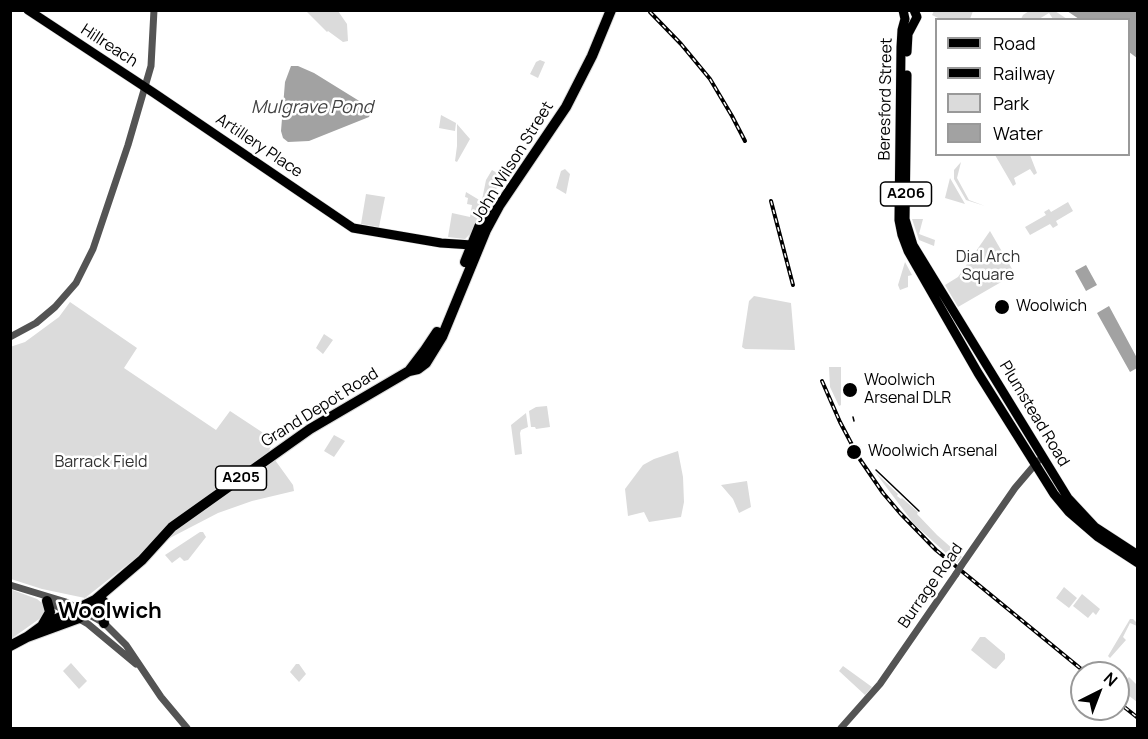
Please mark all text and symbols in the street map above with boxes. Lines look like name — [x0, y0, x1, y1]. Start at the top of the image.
legend — [935, 18, 1130, 156]
street label: Hillreach — [77, 20, 141, 72]
text: Road — [993, 31, 1036, 55]
street label: Beresford Street — [875, 38, 897, 160]
text: Railway — [993, 61, 1055, 85]
text: Park — [993, 91, 1029, 115]
water label: Mulgrave Pond — [251, 97, 373, 119]
street label: John Wilson Street — [468, 98, 558, 226]
street label: Artillery Place — [212, 110, 306, 182]
text: Water — [993, 121, 1043, 145]
road number: A206 — [880, 182, 932, 206]
park label: Dial Arch Square — [956, 248, 1020, 286]
place label: Woolwich — [1016, 297, 1087, 317]
marker: Woolwich — [993, 298, 1011, 316]
street label: Plumstead Road — [995, 358, 1073, 470]
street label: Grand Depot Road — [258, 364, 382, 452]
place label: Woolwich Arsenal DLR — [864, 371, 951, 409]
marker: Woolwich Arsenal DLR — [841, 381, 859, 399]
place label: Woolwich Arsenal — [868, 442, 997, 462]
marker: Woolwich Arsenal — [845, 443, 863, 461]
park label: Barrack Field — [54, 453, 148, 473]
road number: A205 — [216, 466, 266, 490]
street label: Burrage Road — [895, 540, 967, 632]
district label: Woolwich — [58, 599, 162, 625]
north arrow — [1070, 661, 1130, 721]
text: N — [1099, 667, 1122, 691]

